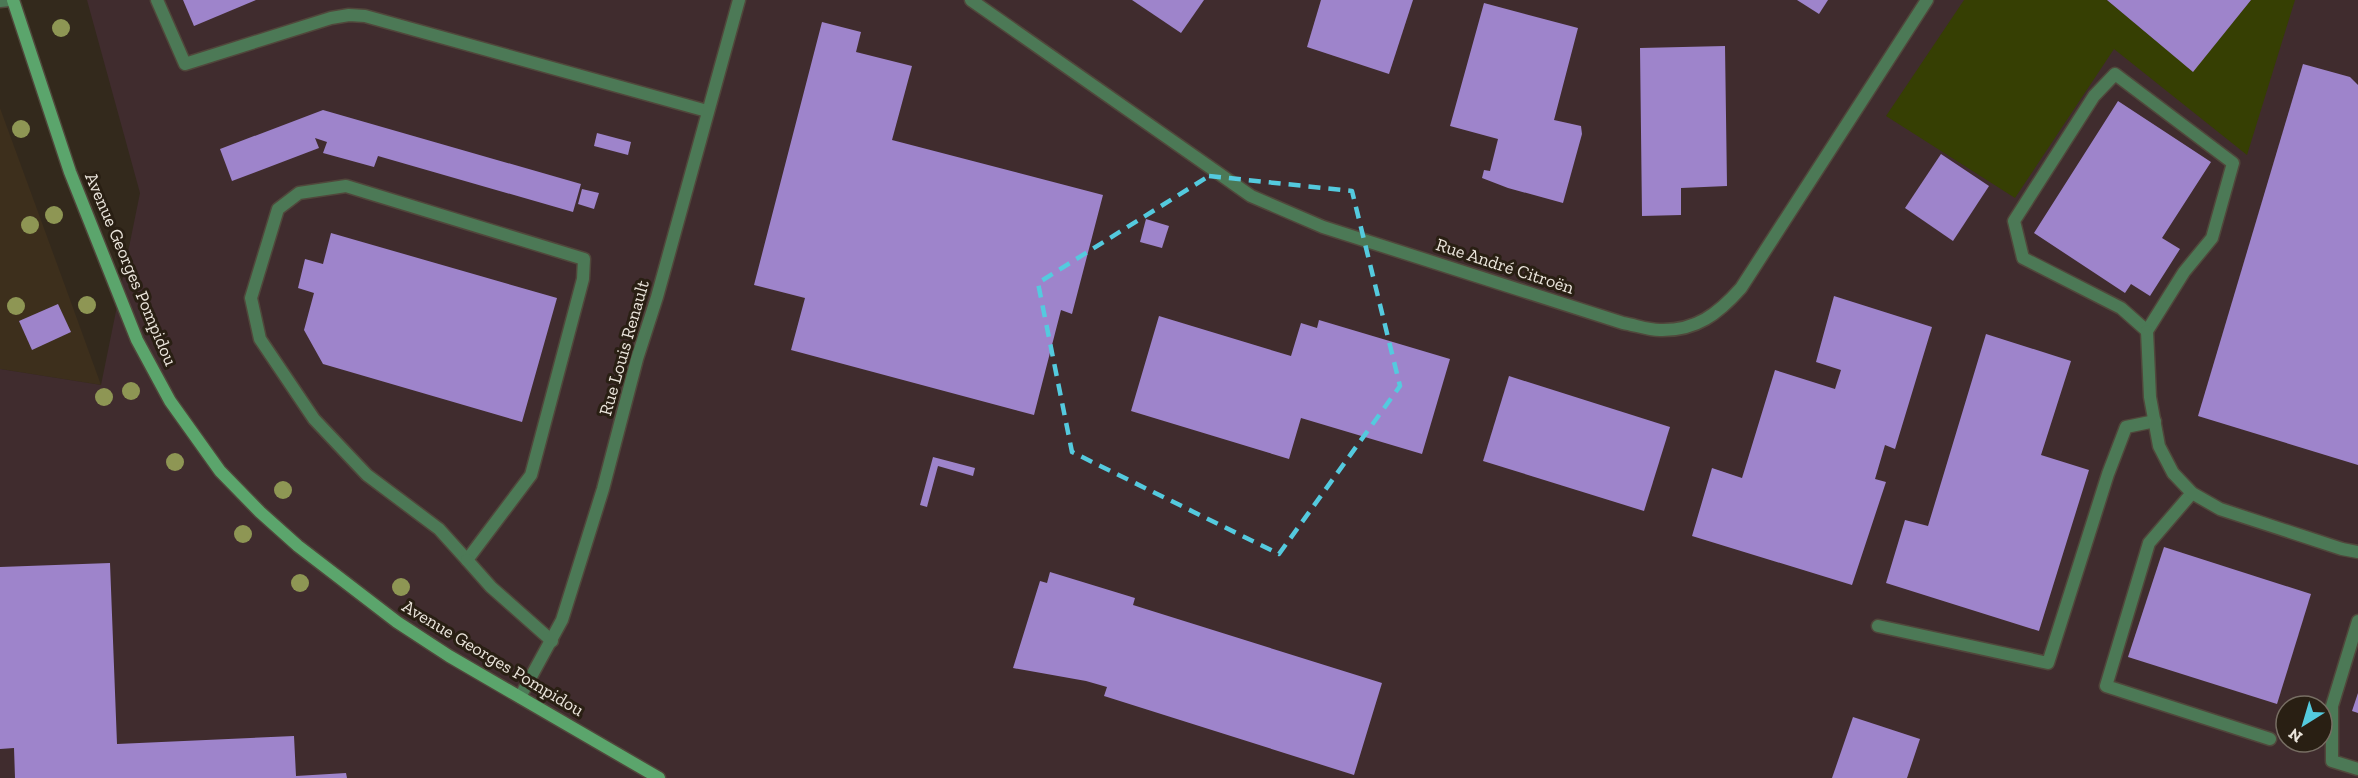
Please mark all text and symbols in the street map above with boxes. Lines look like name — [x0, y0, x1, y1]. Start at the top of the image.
street label: Avenue Georges Pompidou — [80, 169, 182, 369]
street label: Rue André Citroën — [1433, 233, 1578, 299]
street label: Rue Louis Renault — [594, 277, 654, 418]
street label: Avenue Georges Pompidou — [398, 595, 588, 721]
north arrow — [2274, 694, 2334, 754]
text: N — [2285, 724, 2306, 747]

